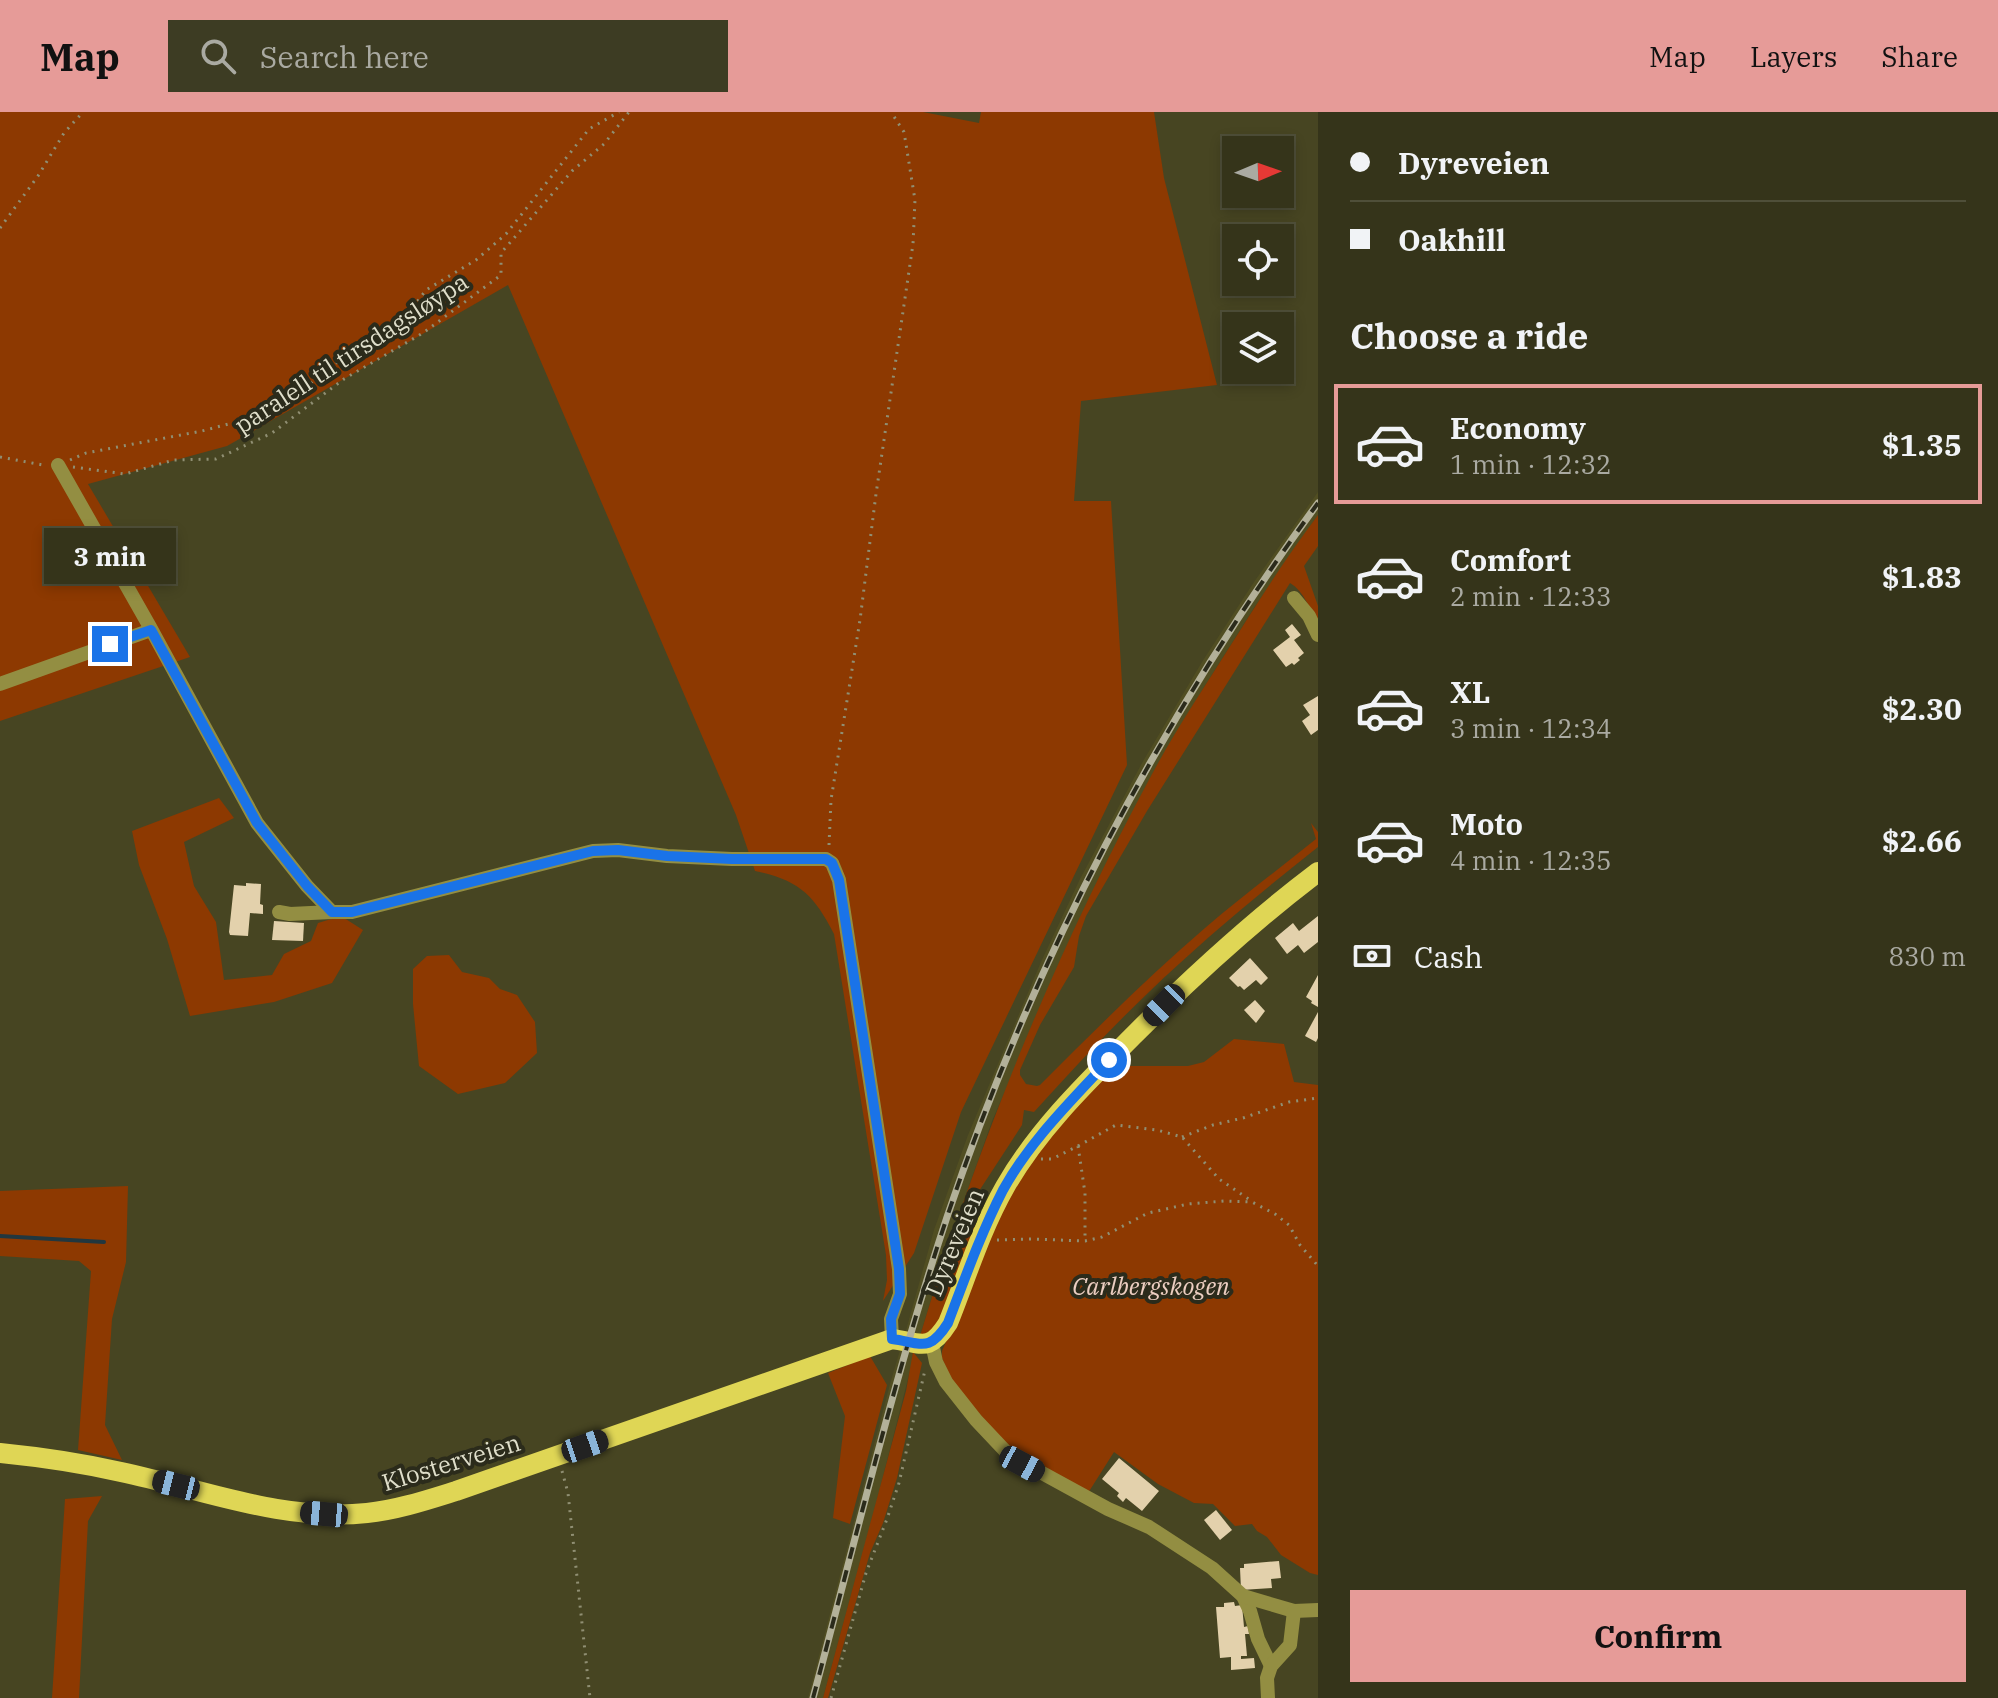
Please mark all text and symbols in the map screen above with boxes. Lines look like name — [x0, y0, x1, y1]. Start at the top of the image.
search box — [168, 20, 728, 92]
text: Map — [40, 32, 120, 81]
icon: search — [196, 34, 240, 78]
text: Search here — [260, 37, 429, 76]
text: Map — [1649, 38, 1706, 75]
text: Layers — [1750, 38, 1837, 75]
text: Share — [1881, 38, 1958, 75]
north arrow — [1222, 136, 1294, 208]
map controls — [1222, 136, 1294, 384]
text: Dyreveien — [1398, 143, 1550, 182]
text: Oakhill — [1398, 220, 1506, 259]
button: locate — [1222, 224, 1294, 296]
street label: paralell til tirsdagsløypa — [228, 265, 474, 441]
button: layers — [1222, 312, 1294, 384]
text: Choose a ride — [1350, 312, 1589, 359]
icon: car — [1354, 408, 1426, 480]
text: Economy — [1450, 408, 1586, 447]
text: $1.35 — [1882, 425, 1962, 464]
text: 1 min · 12:32 — [1450, 447, 1612, 481]
callout: 3 min — [44, 528, 176, 584]
text: 3 min — [74, 539, 146, 573]
icon: car — [1354, 540, 1426, 612]
text: Comfort — [1450, 540, 1571, 579]
text: $1.83 — [1882, 557, 1962, 596]
text: 2 min · 12:33 — [1450, 579, 1612, 613]
route end — [92, 626, 128, 662]
icon: car — [1354, 672, 1426, 744]
text: XL — [1450, 672, 1490, 711]
text: $2.30 — [1882, 689, 1962, 728]
text: 3 min · 12:34 — [1450, 711, 1612, 745]
icon: car — [1354, 804, 1426, 876]
text: Moto — [1450, 804, 1523, 843]
text: $2.66 — [1882, 821, 1962, 860]
text: 4 min · 12:35 — [1450, 843, 1612, 877]
icon: cash — [1350, 934, 1394, 978]
text: Cash — [1414, 937, 1483, 976]
text: 830 m — [1888, 939, 1966, 973]
car — [1139, 980, 1189, 1030]
route start — [1091, 1042, 1127, 1078]
street label: Dyreveien — [917, 1183, 991, 1301]
park label: Carlbergskogen — [1072, 1270, 1230, 1302]
street label: Klosterveien — [378, 1426, 524, 1498]
car — [558, 1427, 612, 1465]
car — [995, 1442, 1049, 1486]
car — [150, 1468, 202, 1502]
car — [299, 1500, 349, 1528]
button: Confirm — [1350, 1590, 1966, 1682]

